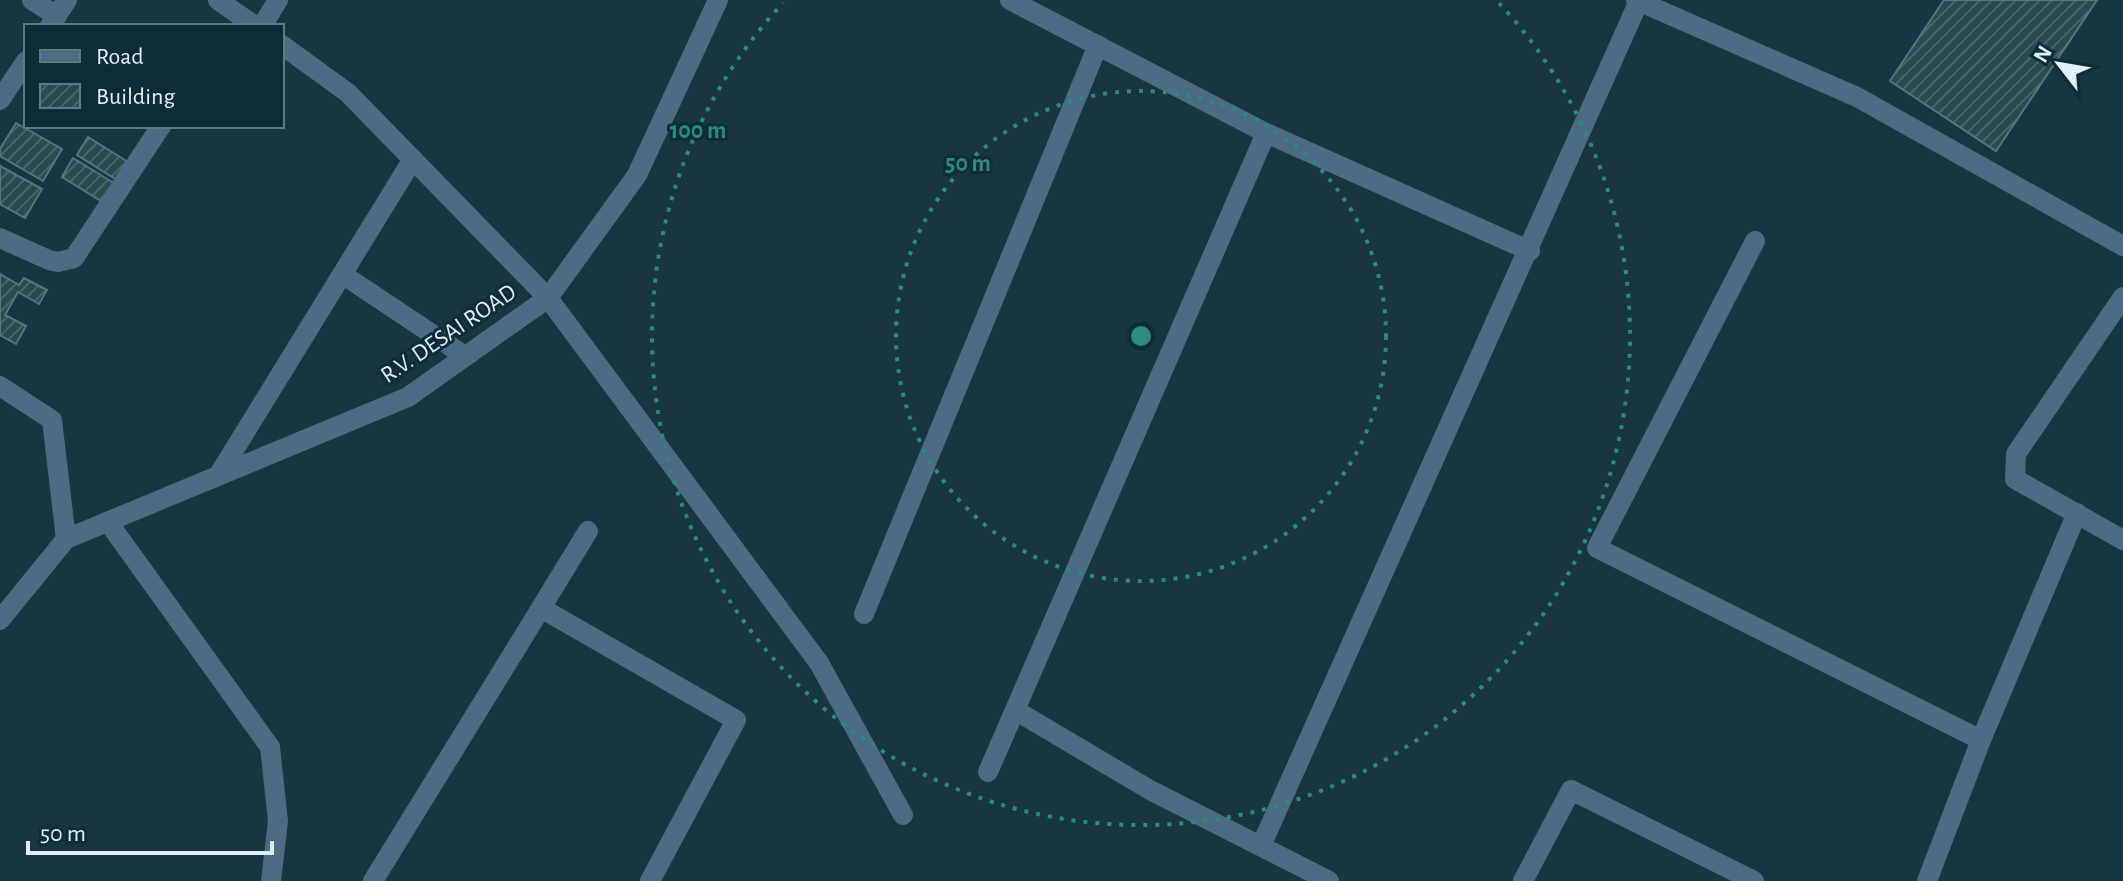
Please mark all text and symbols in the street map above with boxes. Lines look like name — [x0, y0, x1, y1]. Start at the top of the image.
legend — [24, 24, 284, 128]
north arrow — [2019, 24, 2099, 104]
text: N — [2029, 42, 2056, 66]
text: Road — [96, 45, 144, 69]
text: Building — [96, 85, 175, 109]
text: 100 m — [670, 119, 726, 143]
text: 50 m — [945, 152, 991, 176]
street label: R.V. DESAI ROAD — [377, 280, 521, 388]
centre of rings — [1127, 322, 1155, 350]
scale bar — [28, 805, 272, 855]
text: 50 m — [40, 822, 86, 846]

